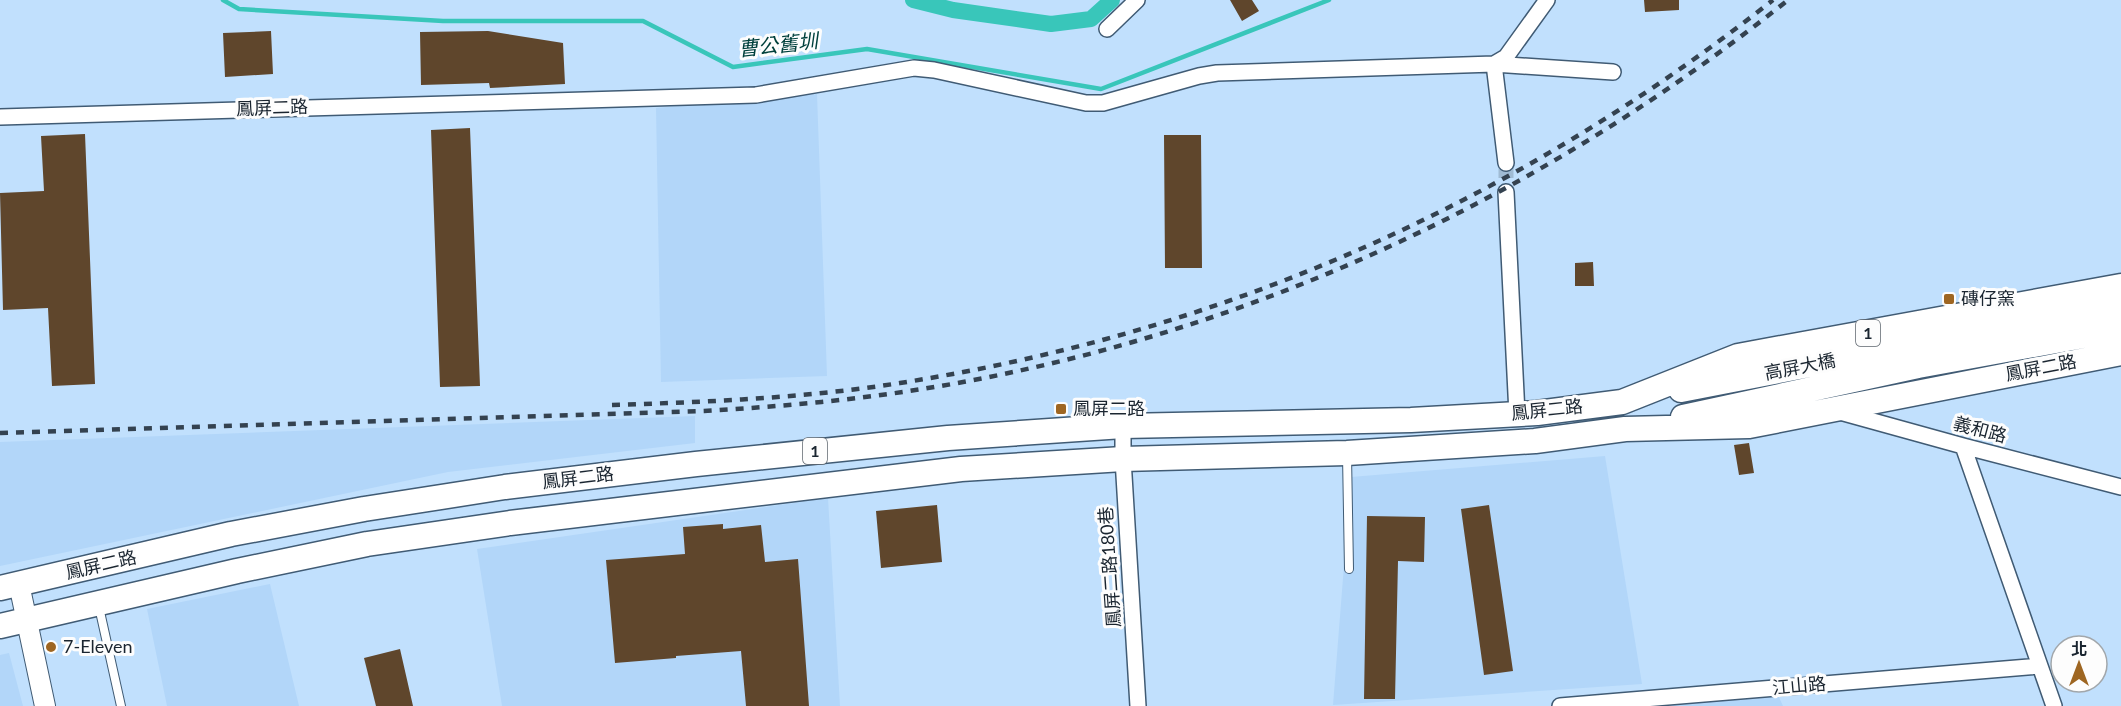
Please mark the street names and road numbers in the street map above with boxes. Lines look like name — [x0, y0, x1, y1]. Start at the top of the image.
street label: 鳳屏二路 — [236, 95, 308, 119]
road number: 1 — [1856, 320, 1880, 346]
street label: 高屏大橋 — [1762, 348, 1837, 384]
street label: 鳳屏二路 — [2003, 349, 2078, 385]
street label: 鳳屏二路 — [1510, 394, 1584, 424]
street label: 義和路 — [1951, 411, 2009, 447]
road number: 1 — [803, 438, 827, 464]
street label: 鳳屏二路 — [541, 462, 615, 492]
street label: 鳳屏二路180巷 — [1094, 506, 1124, 628]
street label: 鳳屏二路 — [63, 545, 138, 583]
street label: 江山路 — [1771, 672, 1827, 698]

